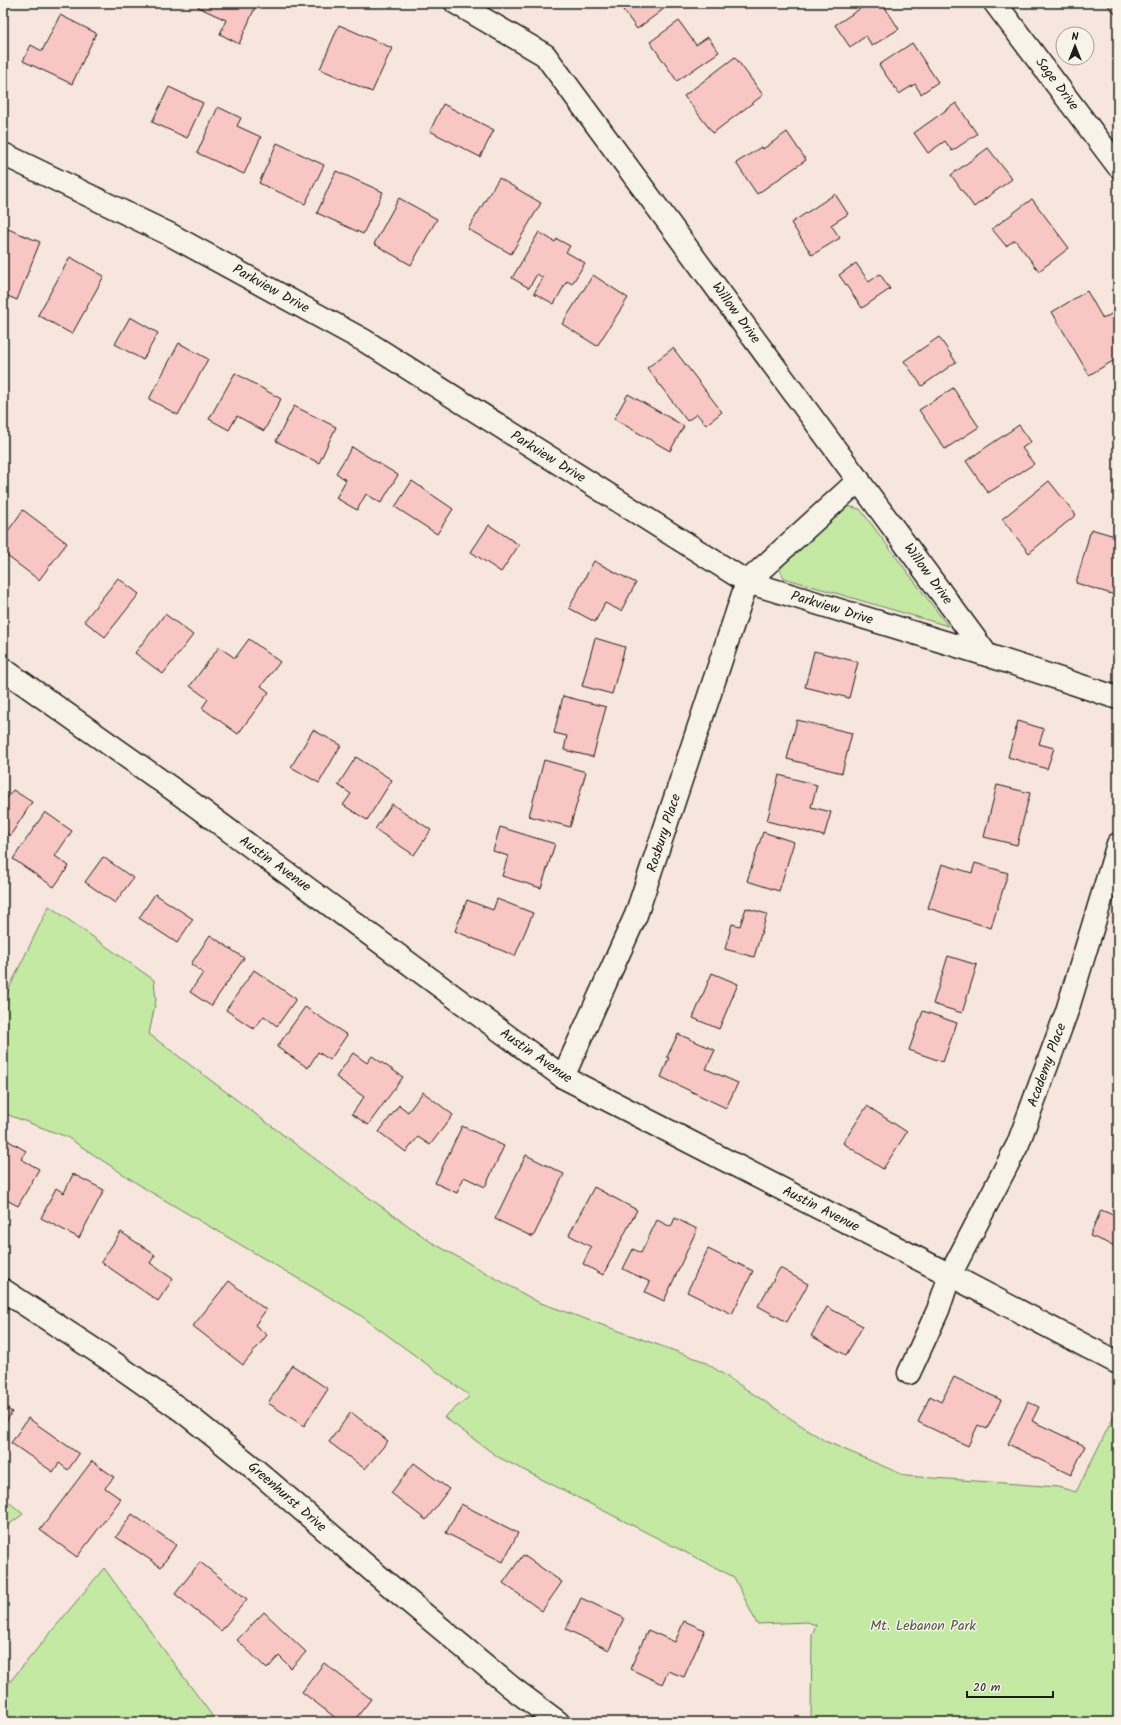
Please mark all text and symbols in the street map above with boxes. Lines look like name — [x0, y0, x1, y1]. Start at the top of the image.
north arrow — [1055, 26, 1095, 66]
text: N — [1072, 28, 1079, 46]
street label: Sage Drive — [1030, 53, 1085, 116]
street label: Parkview Drive — [228, 259, 314, 320]
street label: Willow Drive — [706, 278, 766, 349]
street label: Parkview Drive — [506, 425, 591, 489]
street label: Willow Drive — [898, 539, 958, 610]
street label: Parkview Drive — [788, 585, 877, 631]
street label: Rosbury Place — [641, 790, 687, 875]
street label: Austin Avenue — [234, 830, 316, 898]
street label: Academy Place — [1022, 1019, 1073, 1110]
street label: Austin Avenue — [495, 1023, 577, 1090]
street label: Austin Avenue — [778, 1180, 864, 1238]
street label: Greenhurst Drive — [243, 1456, 332, 1538]
park label: Mt. Lebanon Park — [870, 1615, 976, 1637]
scale bar — [967, 1673, 1053, 1699]
text: 20 m — [973, 1678, 1001, 1697]

